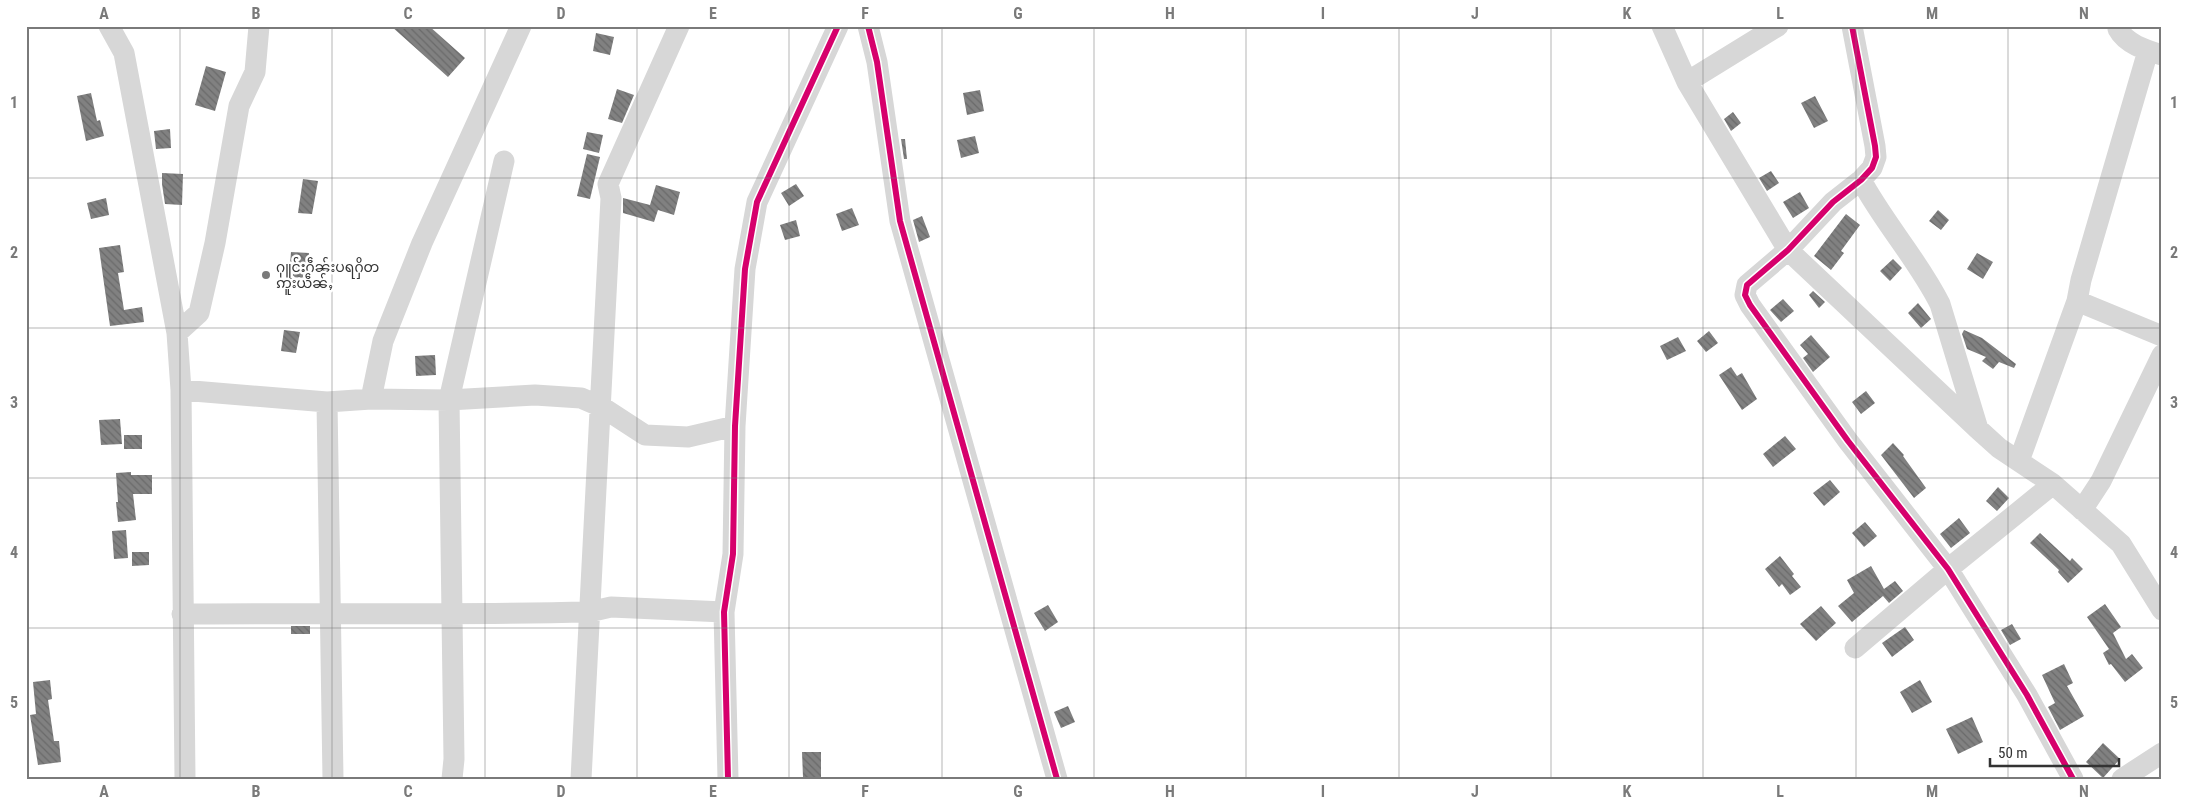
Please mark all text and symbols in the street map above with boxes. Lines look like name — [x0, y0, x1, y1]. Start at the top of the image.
text: A — [99, 4, 109, 23]
text: B — [252, 4, 261, 23]
text: C — [403, 4, 413, 23]
text: D — [556, 4, 566, 23]
text: E — [709, 4, 717, 23]
text: F — [861, 4, 869, 23]
text: G — [1013, 4, 1023, 23]
text: H — [1165, 4, 1175, 23]
text: I — [1321, 4, 1325, 23]
text: J — [1471, 4, 1479, 23]
text: K — [1623, 4, 1632, 23]
text: L — [1776, 4, 1784, 23]
text: M — [1926, 4, 1938, 23]
text: N — [2079, 4, 2089, 23]
text: 1 — [10, 93, 18, 112]
text: 1 — [2170, 93, 2178, 112]
text: 2 — [10, 243, 18, 262]
text: 2 — [2170, 243, 2178, 262]
place label: ႁူင်းႁဵၼ်းပရႁိတ ဢူးယဵၼ်ႇ — [276, 257, 379, 295]
marker: ႁူင်းႁဵၼ်းပရႁိတ ဢူးယဵၼ်ႇ — [260, 269, 272, 281]
text: 3 — [10, 393, 18, 412]
text: 3 — [2170, 393, 2178, 412]
text: 4 — [10, 543, 18, 562]
text: 4 — [2170, 543, 2178, 562]
text: 5 — [10, 693, 18, 712]
text: 5 — [2170, 693, 2178, 712]
scale bar — [1990, 735, 2119, 767]
text: 50 m — [1998, 744, 2028, 762]
text: A — [99, 782, 109, 801]
text: B — [252, 782, 261, 801]
text: C — [403, 782, 413, 801]
text: D — [556, 782, 566, 801]
text: E — [709, 782, 717, 801]
text: F — [861, 782, 869, 801]
text: G — [1013, 782, 1023, 801]
text: H — [1165, 782, 1175, 801]
text: I — [1321, 782, 1325, 801]
text: J — [1471, 782, 1479, 801]
text: K — [1623, 782, 1632, 801]
text: L — [1776, 782, 1784, 801]
text: M — [1926, 782, 1938, 801]
text: N — [2079, 782, 2089, 801]

